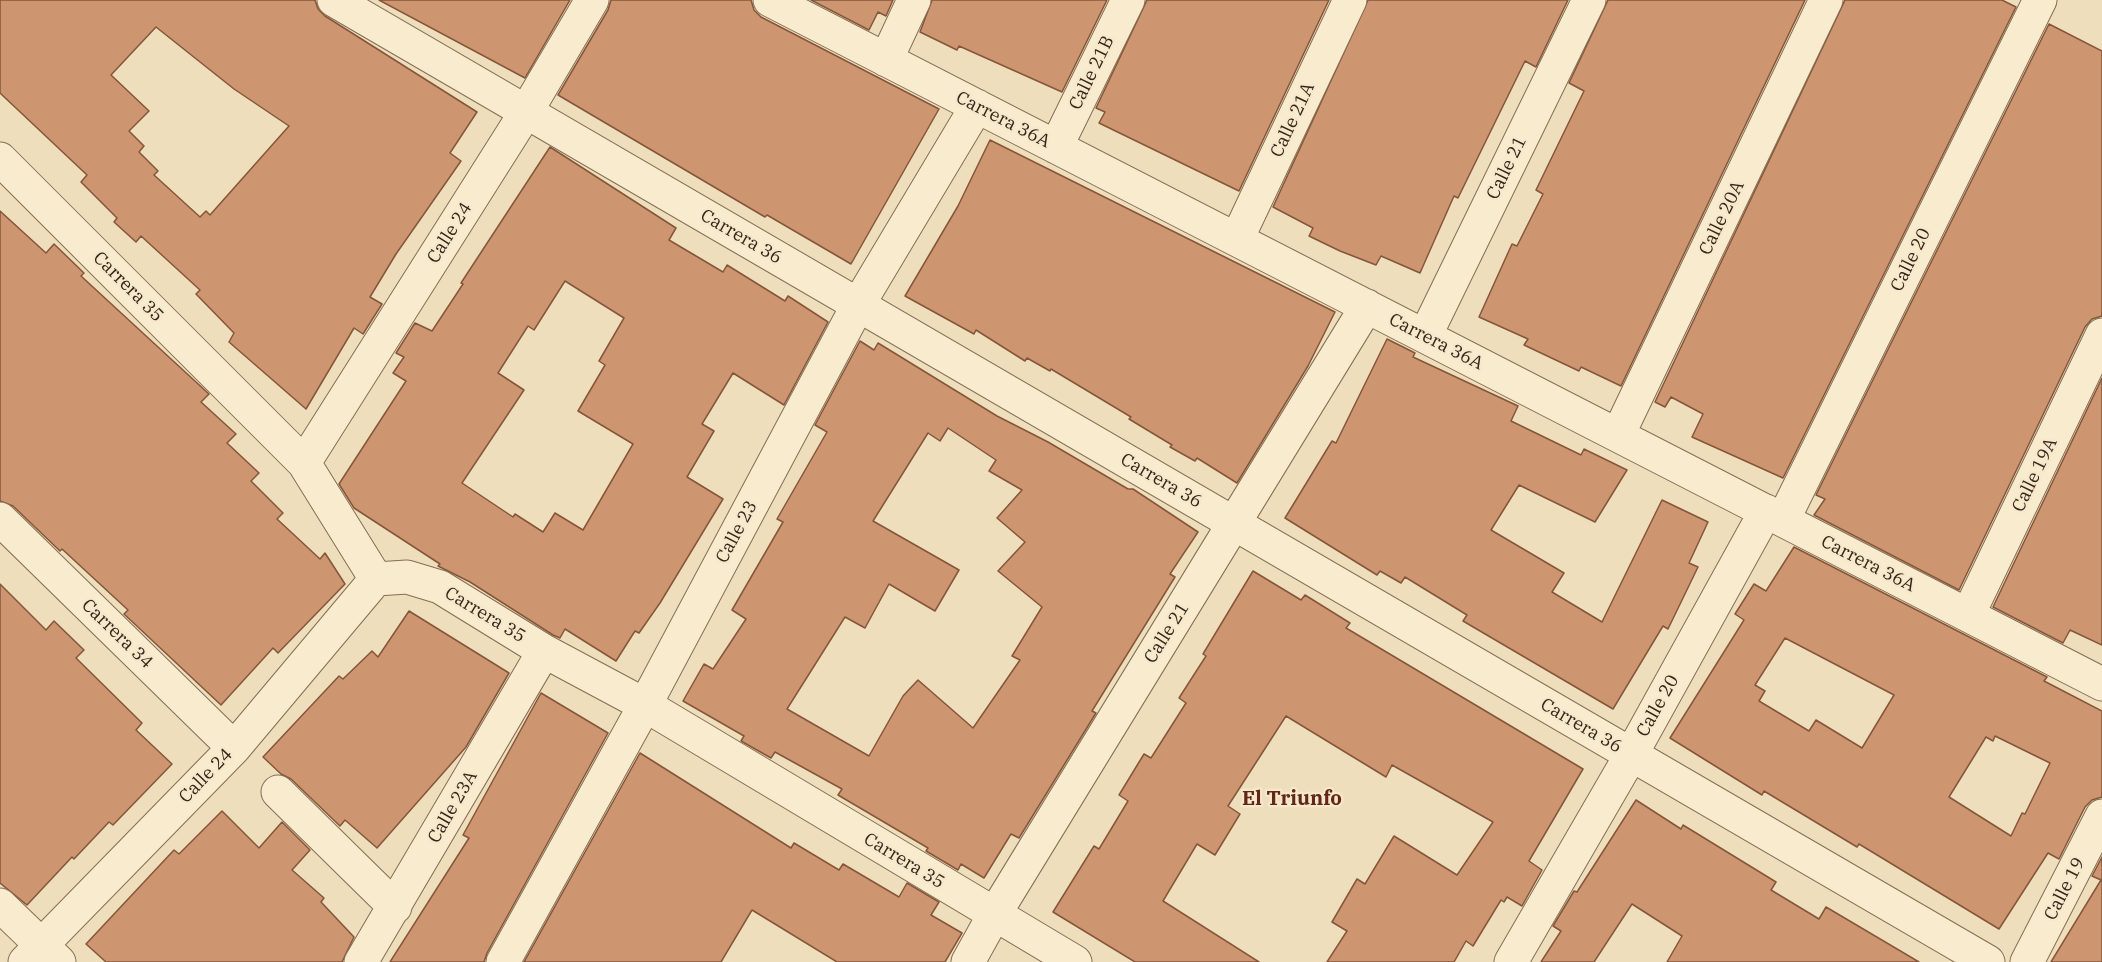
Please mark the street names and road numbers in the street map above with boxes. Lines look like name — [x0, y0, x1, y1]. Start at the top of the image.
street label: Calle 21B — [1065, 32, 1119, 114]
street label: Calle 21A — [1266, 79, 1320, 161]
street label: Carrera 36A — [952, 87, 1054, 153]
street label: Calle 21 — [1482, 133, 1532, 203]
street label: Calle 20A — [1695, 177, 1749, 259]
street label: Calle 24 — [423, 199, 477, 267]
street label: Carrera 36 — [696, 205, 786, 269]
street label: Calle 20 — [1886, 225, 1936, 295]
street label: Carrera 35 — [88, 247, 168, 327]
street label: Carrera 36A — [1385, 309, 1487, 375]
street label: Calle 19A — [2008, 434, 2062, 516]
street label: Carrera 36 — [1116, 449, 1206, 513]
street label: Calle 23 — [712, 497, 762, 567]
street label: Carrera 36A — [1817, 531, 1919, 597]
street label: Carrera 35 — [441, 582, 529, 648]
street label: Carrera 34 — [77, 595, 157, 673]
street label: Calle 21 — [1140, 599, 1194, 667]
street label: Calle 20 — [1632, 671, 1684, 741]
street label: Carrera 36 — [1536, 694, 1626, 758]
street label: Calle 24 — [175, 744, 237, 808]
street label: Calle 23A — [424, 767, 482, 847]
street label: Carrera 35 — [860, 828, 948, 894]
street label: Calle 19 — [2040, 854, 2090, 924]

